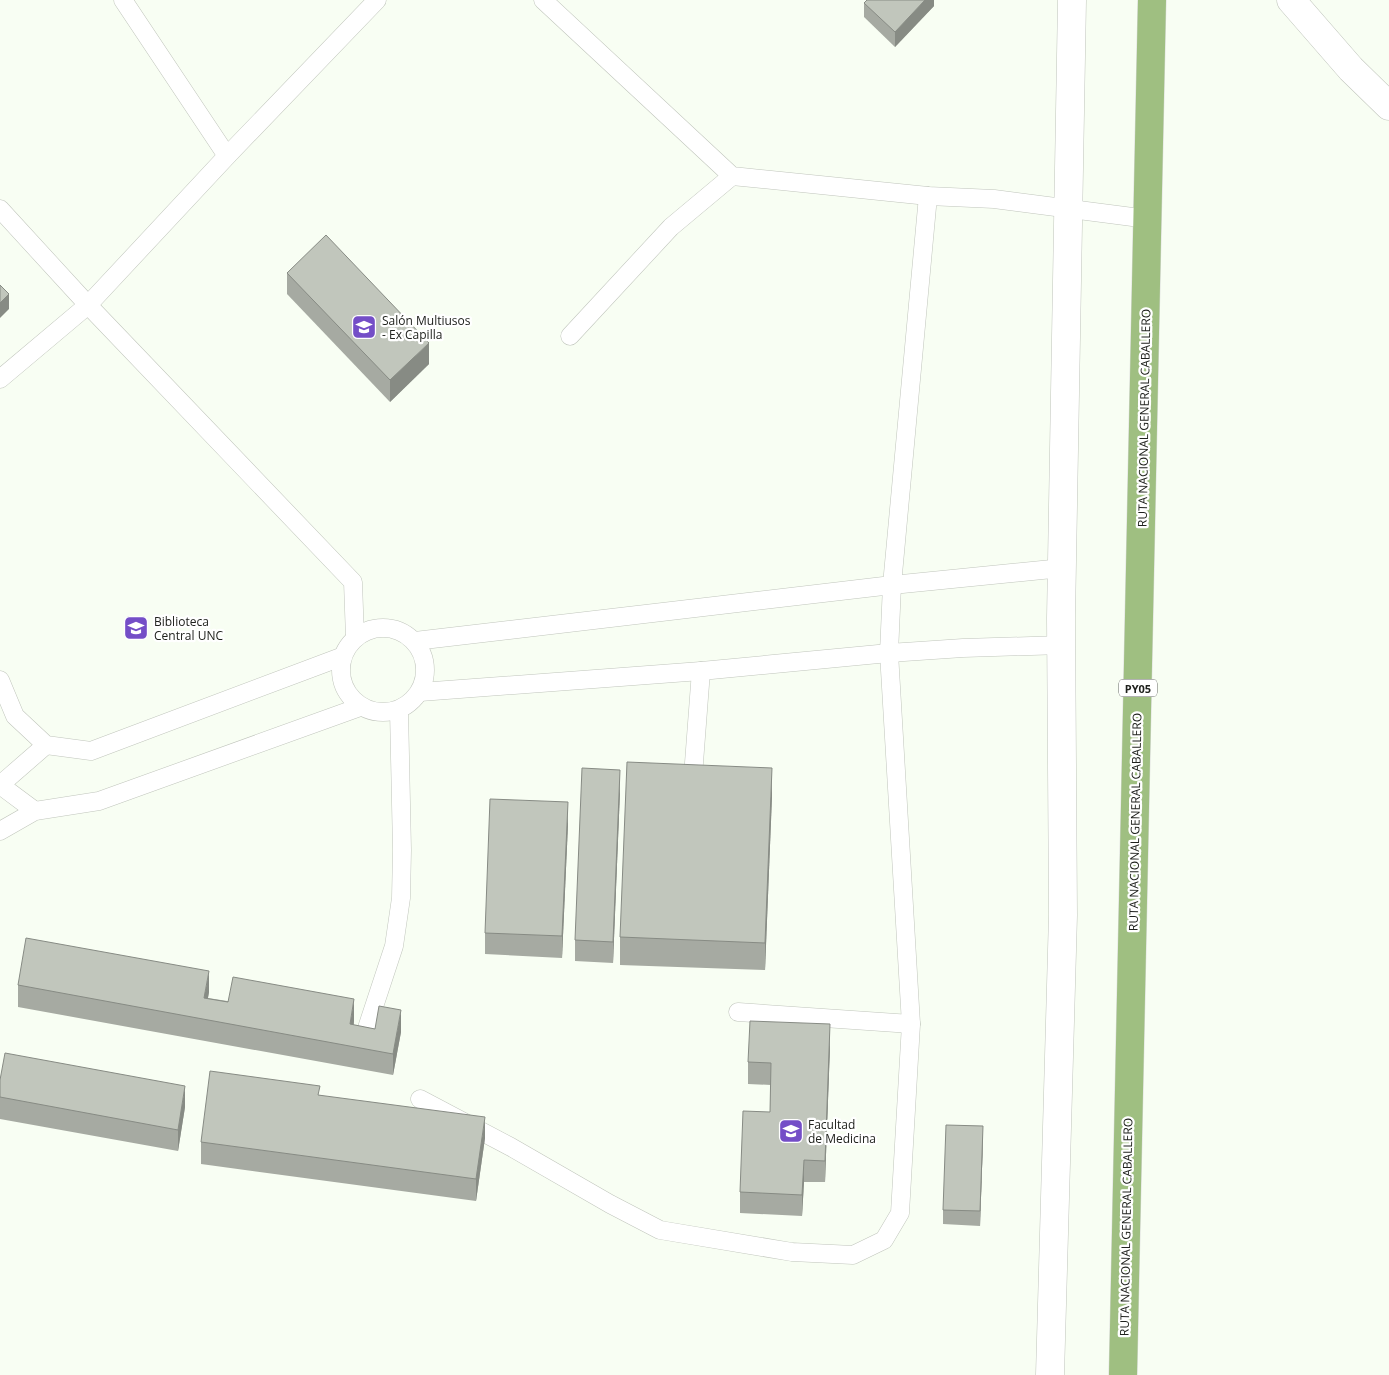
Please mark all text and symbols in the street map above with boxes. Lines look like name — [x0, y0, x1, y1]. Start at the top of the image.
street label: RUTA NACIONAL GENERAL CABALLERO — [1134, 309, 1154, 527]
place label: Salón Multiusos - Ex Capilla — [382, 312, 471, 343]
school or university icon: Salón Multiusos - Ex Capilla — [351, 314, 377, 340]
place label: Biblioteca Central UNC — [154, 613, 223, 644]
school or university icon: Biblioteca Central UNC — [123, 615, 149, 641]
road number: PY05 — [1119, 680, 1157, 696]
street label: RUTA NACIONAL GENERAL CABALLERO — [1125, 713, 1145, 931]
place label: Facultad de Medicina — [808, 1116, 876, 1147]
school or university icon: Facultad de Medicina — [778, 1118, 804, 1144]
street label: RUTA NACIONAL GENERAL CABALLERO — [1116, 1118, 1136, 1336]

